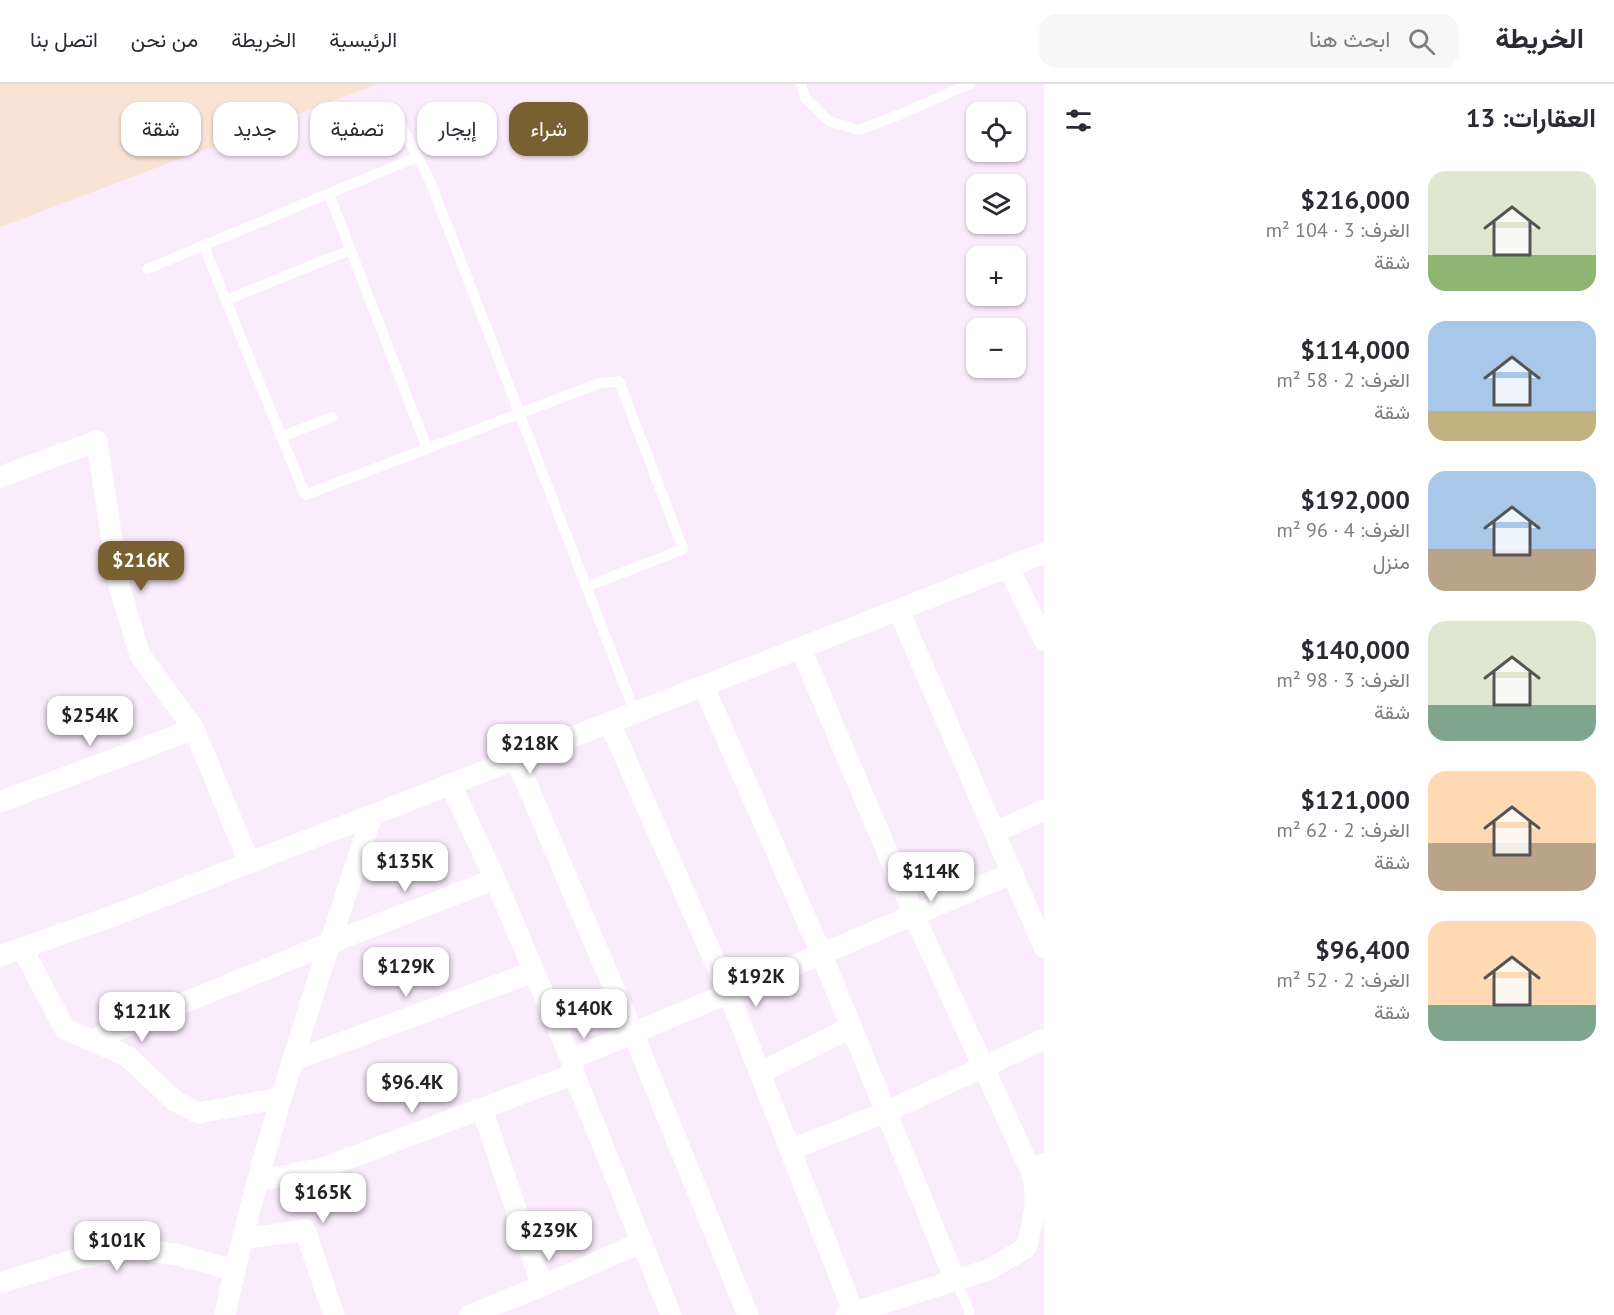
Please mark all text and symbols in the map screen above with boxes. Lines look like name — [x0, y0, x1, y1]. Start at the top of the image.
search box — [1039, 14, 1459, 68]
text: الخريطة — [1495, 19, 1584, 56]
text: ابحث هنا — [1309, 25, 1390, 53]
icon: search — [1405, 25, 1438, 58]
text: اتصل بنا — [30, 26, 98, 53]
text: من نحن — [131, 26, 198, 53]
text: الخريطة — [231, 26, 296, 53]
text: الرئيسية — [329, 26, 397, 53]
text: العقارات: 13 — [1466, 101, 1596, 134]
chip: شقة — [121, 102, 201, 156]
chip: جديد — [213, 102, 298, 156]
chip: تصفية — [310, 102, 405, 156]
chip: إيجار — [417, 102, 497, 156]
chip: شراء — [509, 102, 588, 156]
map controls — [966, 102, 1026, 378]
button: locate — [966, 102, 1026, 162]
icon: filters — [1062, 104, 1095, 137]
button: layers — [966, 174, 1026, 234]
text: $216,000 — [1300, 183, 1410, 216]
icon: home — [1476, 195, 1548, 267]
text: الغرف: 3 · 104 m² — [1266, 217, 1410, 243]
button: + — [966, 246, 1026, 306]
text: شقة — [1374, 249, 1410, 275]
button: − — [966, 318, 1026, 378]
text: $114,000 — [1300, 333, 1410, 366]
icon: home — [1476, 345, 1548, 417]
text: الغرف: 2 · 58 m² — [1277, 367, 1410, 393]
text: شقة — [1374, 399, 1410, 425]
text: $192,000 — [1300, 483, 1410, 516]
icon: home — [1476, 495, 1548, 567]
text: الغرف: 4 · 96 m² — [1277, 517, 1410, 543]
pin: $216K — [99, 541, 183, 592]
text: $216K — [112, 547, 170, 573]
text: منزل — [1373, 549, 1410, 575]
text: $140,000 — [1300, 633, 1410, 666]
icon: home — [1476, 645, 1548, 717]
text: الغرف: 3 · 98 m² — [1277, 667, 1410, 693]
pin: $254K — [48, 696, 132, 747]
text: شقة — [1374, 699, 1410, 725]
text: $254K — [61, 702, 119, 728]
pin: $218K — [488, 724, 572, 775]
text: $218K — [501, 730, 559, 756]
text: $121,000 — [1300, 783, 1410, 816]
icon: home — [1476, 795, 1548, 867]
text: الغرف: 2 · 62 m² — [1277, 817, 1410, 843]
pin: $135K — [363, 842, 447, 893]
text: $135K — [376, 848, 434, 874]
text: شقة — [1374, 849, 1410, 875]
pin: $114K — [889, 852, 973, 903]
text: $114K — [902, 858, 960, 884]
text: $96,400 — [1315, 933, 1410, 966]
icon: home — [1476, 945, 1548, 1017]
pin: $129K — [364, 947, 448, 998]
text: $129K — [377, 953, 435, 979]
pin: $192K — [714, 957, 798, 1008]
text: $192K — [727, 963, 785, 989]
text: الغرف: 2 · 52 m² — [1277, 967, 1410, 993]
pin: $140K — [542, 989, 626, 1040]
pin: $121K — [100, 992, 184, 1043]
text: $140K — [555, 995, 613, 1021]
text: $121K — [113, 998, 171, 1024]
text: شقة — [1374, 999, 1410, 1025]
pin: $96.4K — [363, 1063, 461, 1114]
text: $96.4K — [381, 1069, 443, 1095]
pin: $165K — [281, 1173, 365, 1224]
text: $165K — [294, 1179, 352, 1205]
pin: $239K — [507, 1211, 591, 1262]
text: $239K — [520, 1217, 578, 1243]
pin: $101K — [75, 1221, 159, 1272]
text: $101K — [88, 1227, 146, 1253]

